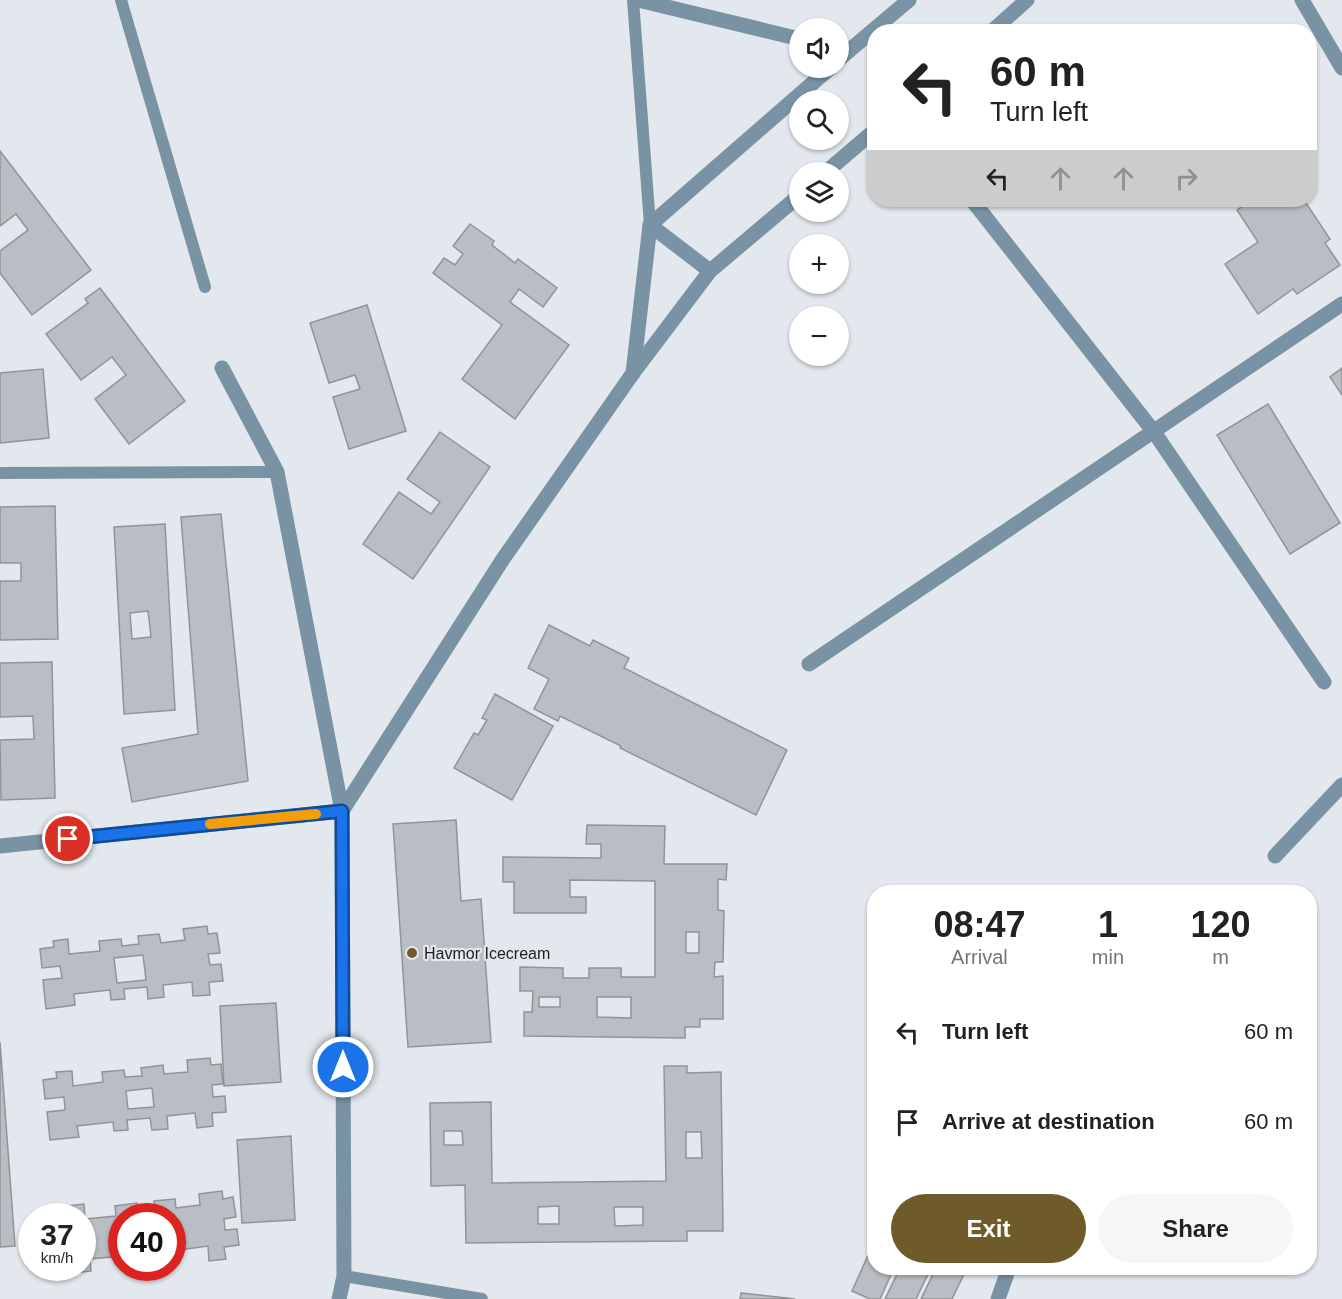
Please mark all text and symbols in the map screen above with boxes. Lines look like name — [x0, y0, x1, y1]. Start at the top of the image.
map controls — [789, 18, 849, 366]
button: sound — [789, 18, 849, 78]
icon: left — [891, 48, 969, 126]
text: 60 m — [990, 48, 1086, 95]
button: search — [789, 90, 849, 150]
text: Turn left — [990, 97, 1088, 127]
button: layers — [789, 162, 849, 222]
icon: left — [981, 162, 1014, 195]
icon: ahead — [1044, 162, 1077, 195]
icon: ahead — [1107, 162, 1140, 195]
icon: right — [1170, 162, 1203, 195]
button: + — [789, 234, 849, 294]
button: − — [789, 306, 849, 366]
pin — [42, 813, 93, 864]
icon: arrive — [51, 822, 84, 855]
text: 08:47 — [933, 904, 1025, 945]
text: 1 — [1098, 904, 1118, 945]
text: 120 — [1190, 904, 1251, 945]
place label: Havmor Icecream — [424, 945, 550, 962]
marker: Havmor Icecream — [405, 946, 419, 960]
text: Arrival — [951, 946, 1008, 968]
text: min — [1092, 946, 1124, 968]
text: m — [1212, 946, 1229, 968]
icon: left — [891, 1016, 924, 1049]
text: Turn left — [942, 1019, 1028, 1044]
text: 60 m — [1244, 1019, 1293, 1044]
position arrow — [311, 1035, 375, 1099]
icon: arrive — [891, 1106, 924, 1139]
text: Arrive at destination — [942, 1109, 1155, 1134]
text: 60 m — [1244, 1109, 1293, 1134]
button: Exit — [891, 1194, 1086, 1263]
button: Share — [1098, 1194, 1293, 1263]
speed limit sign: 40 — [108, 1203, 186, 1281]
text: 37 — [40, 1218, 74, 1251]
text: km/h — [41, 1249, 73, 1266]

